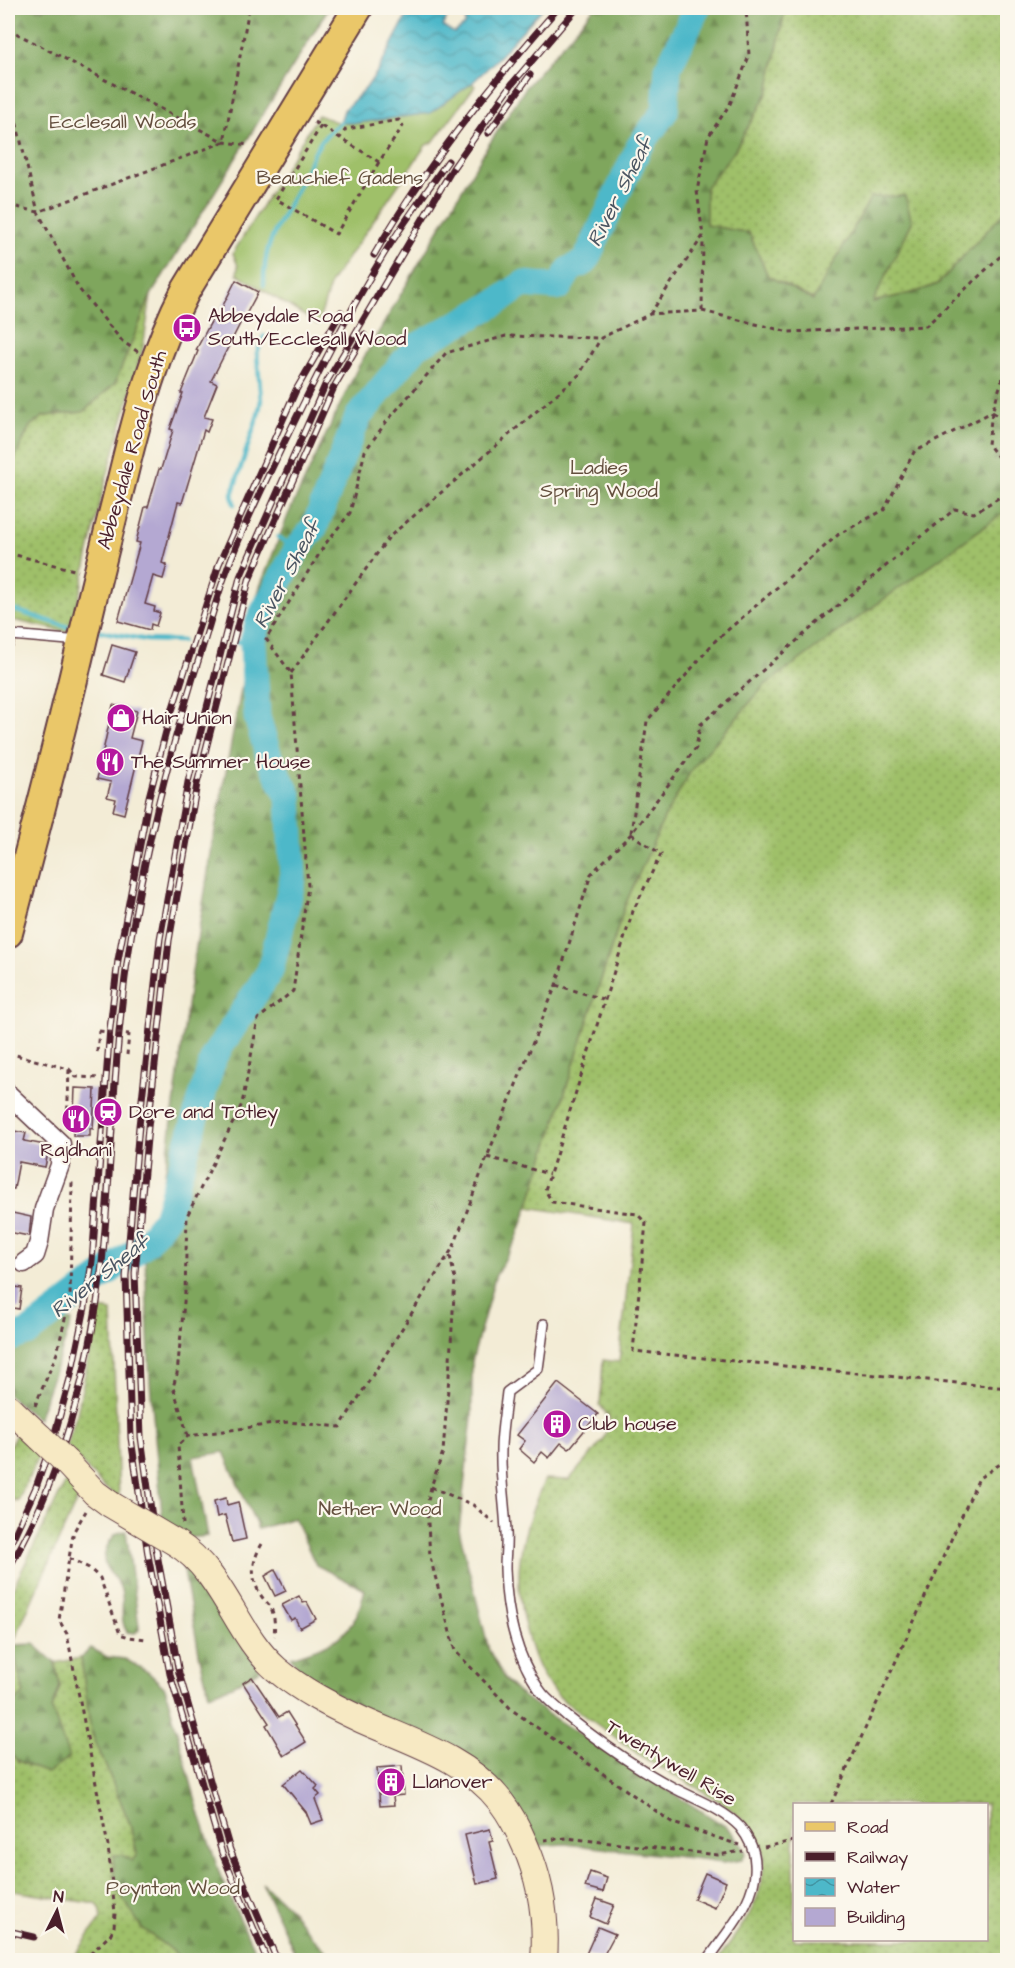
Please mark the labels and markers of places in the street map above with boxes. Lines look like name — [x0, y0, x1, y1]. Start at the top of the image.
place label: Abbeydale Road South/Ecclesall Wood — [208, 302, 407, 353]
bus stop icon: Abbeydale Road South/Ecclesall Wood — [171, 312, 203, 344]
shop icon: Hair Union — [105, 702, 137, 734]
place label: Hair Union — [142, 704, 232, 732]
restaurant icon: The Summer House — [94, 746, 126, 778]
place label: The Summer House — [131, 748, 311, 776]
station icon: Dore and Totley — [92, 1096, 124, 1128]
place label: Dore and Totley — [129, 1098, 278, 1127]
restaurant icon: Rajdhani — [60, 1103, 92, 1135]
place label: Rajdhani — [40, 1136, 112, 1164]
building icon: Club house — [541, 1408, 573, 1440]
place label: Club house — [578, 1410, 677, 1438]
building icon: Llanover — [375, 1766, 407, 1798]
place label: Llanover — [412, 1768, 493, 1796]

